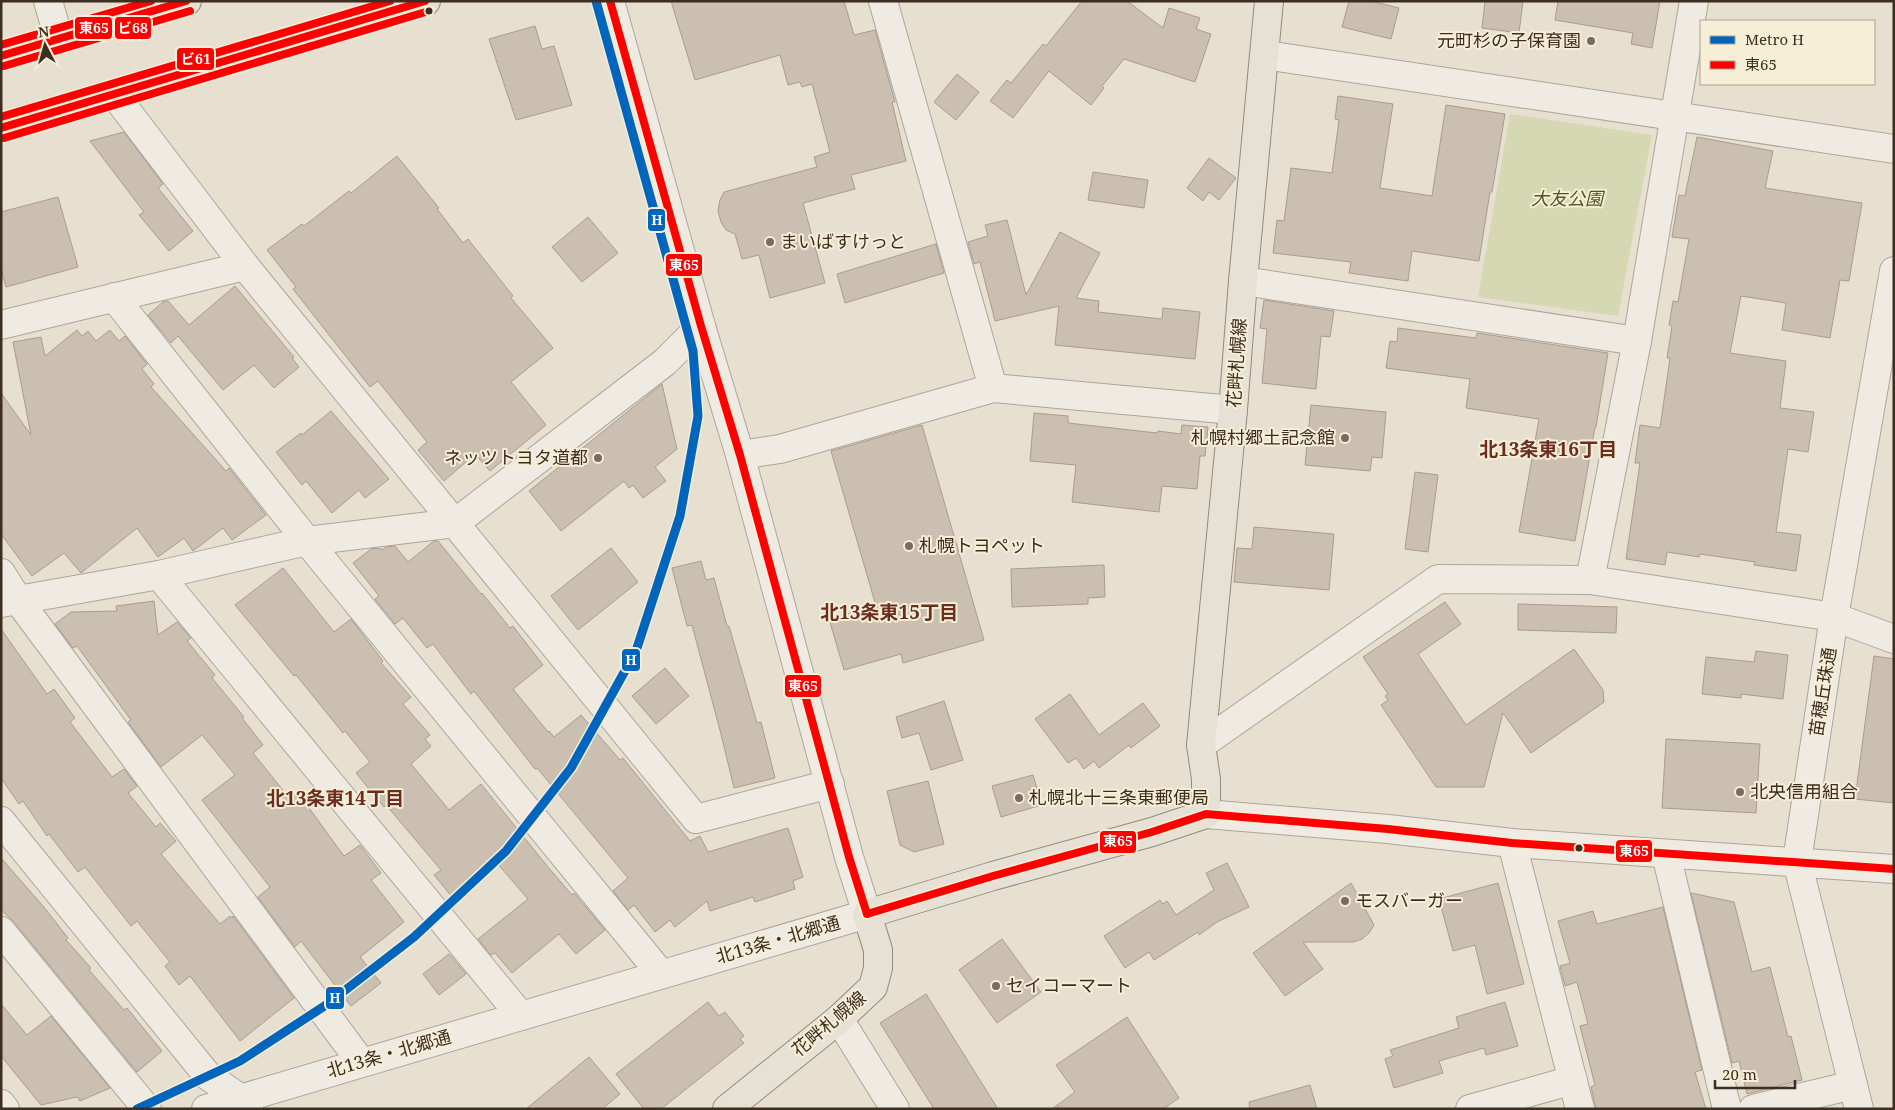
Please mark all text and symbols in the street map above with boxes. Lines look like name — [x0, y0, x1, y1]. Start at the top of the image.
unlabelled marker — [424, 6, 434, 16]
line badge: 東65 — [74, 16, 113, 40]
line badge: ビ68 — [114, 16, 152, 40]
text: 東65 — [79, 18, 109, 37]
text: ビ68 — [118, 18, 148, 37]
north arrow — [20, 20, 70, 70]
legend — [1700, 20, 1875, 85]
text: N — [37, 22, 50, 42]
place label: 元町杉の子保育園 — [1437, 28, 1581, 52]
text: Metro H — [1745, 29, 1804, 49]
marker: 元町杉の子保育園 — [1585, 35, 1597, 47]
line badge: ビ61 — [176, 47, 215, 71]
text: ビ61 — [181, 49, 211, 68]
text: 東65 — [1745, 54, 1777, 74]
park label: 大友公園 — [1531, 186, 1606, 210]
line badge: H — [647, 208, 666, 232]
text: H — [651, 210, 663, 229]
place label: まいばすけっと — [780, 229, 906, 253]
marker: まいばすけっと — [764, 236, 776, 248]
line badge: 東65 — [665, 253, 703, 277]
text: 東65 — [669, 255, 699, 274]
street label: 花畔札幌線 — [1221, 317, 1251, 409]
place label: 札幌村郷土記念館 — [1191, 425, 1335, 449]
marker: 札幌村郷土記念館 — [1339, 432, 1351, 444]
district label: 北13条東16丁目 — [1479, 436, 1617, 462]
place label: ネッツトヨタ道都 — [444, 445, 588, 469]
marker: ネッツトヨタ道都 — [592, 452, 604, 464]
place label: 札幌トヨペット — [919, 533, 1045, 557]
marker: 札幌トヨペット — [903, 540, 915, 552]
district label: 北13条東15丁目 — [820, 599, 958, 625]
street label: 苗穂丘珠通 — [1803, 646, 1841, 738]
line badge: H — [621, 648, 641, 672]
text: H — [625, 650, 637, 669]
line badge: 東65 — [784, 674, 822, 698]
text: 東65 — [788, 676, 818, 695]
place label: 北央信用組合 — [1750, 779, 1858, 803]
district label: 北13条東14丁目 — [266, 785, 404, 811]
place label: 札幌北十三条東郵便局 — [1029, 785, 1209, 809]
marker: 北央信用組合 — [1734, 786, 1746, 798]
marker: 札幌北十三条東郵便局 — [1013, 792, 1025, 804]
line badge: 東65 — [1099, 830, 1137, 854]
text: 東65 — [1103, 831, 1133, 850]
line badge: 東65 — [1615, 839, 1653, 863]
text: 東65 — [1619, 841, 1649, 860]
unlabelled marker — [1574, 843, 1584, 853]
place label: モスバーガー — [1355, 888, 1463, 912]
marker: モスバーガー — [1339, 895, 1351, 907]
street label: 北13条・北郷通 — [713, 910, 843, 968]
place label: セイコーマート — [1006, 973, 1132, 997]
marker: セイコーマート — [990, 980, 1002, 992]
street label: 花畔札幌線 — [786, 985, 871, 1061]
line badge: H — [325, 986, 345, 1010]
text: H — [329, 988, 341, 1007]
street label: 北13条・北郷通 — [324, 1024, 454, 1082]
scale bar — [1715, 1058, 1795, 1090]
text: 20 m — [1722, 1064, 1757, 1084]

